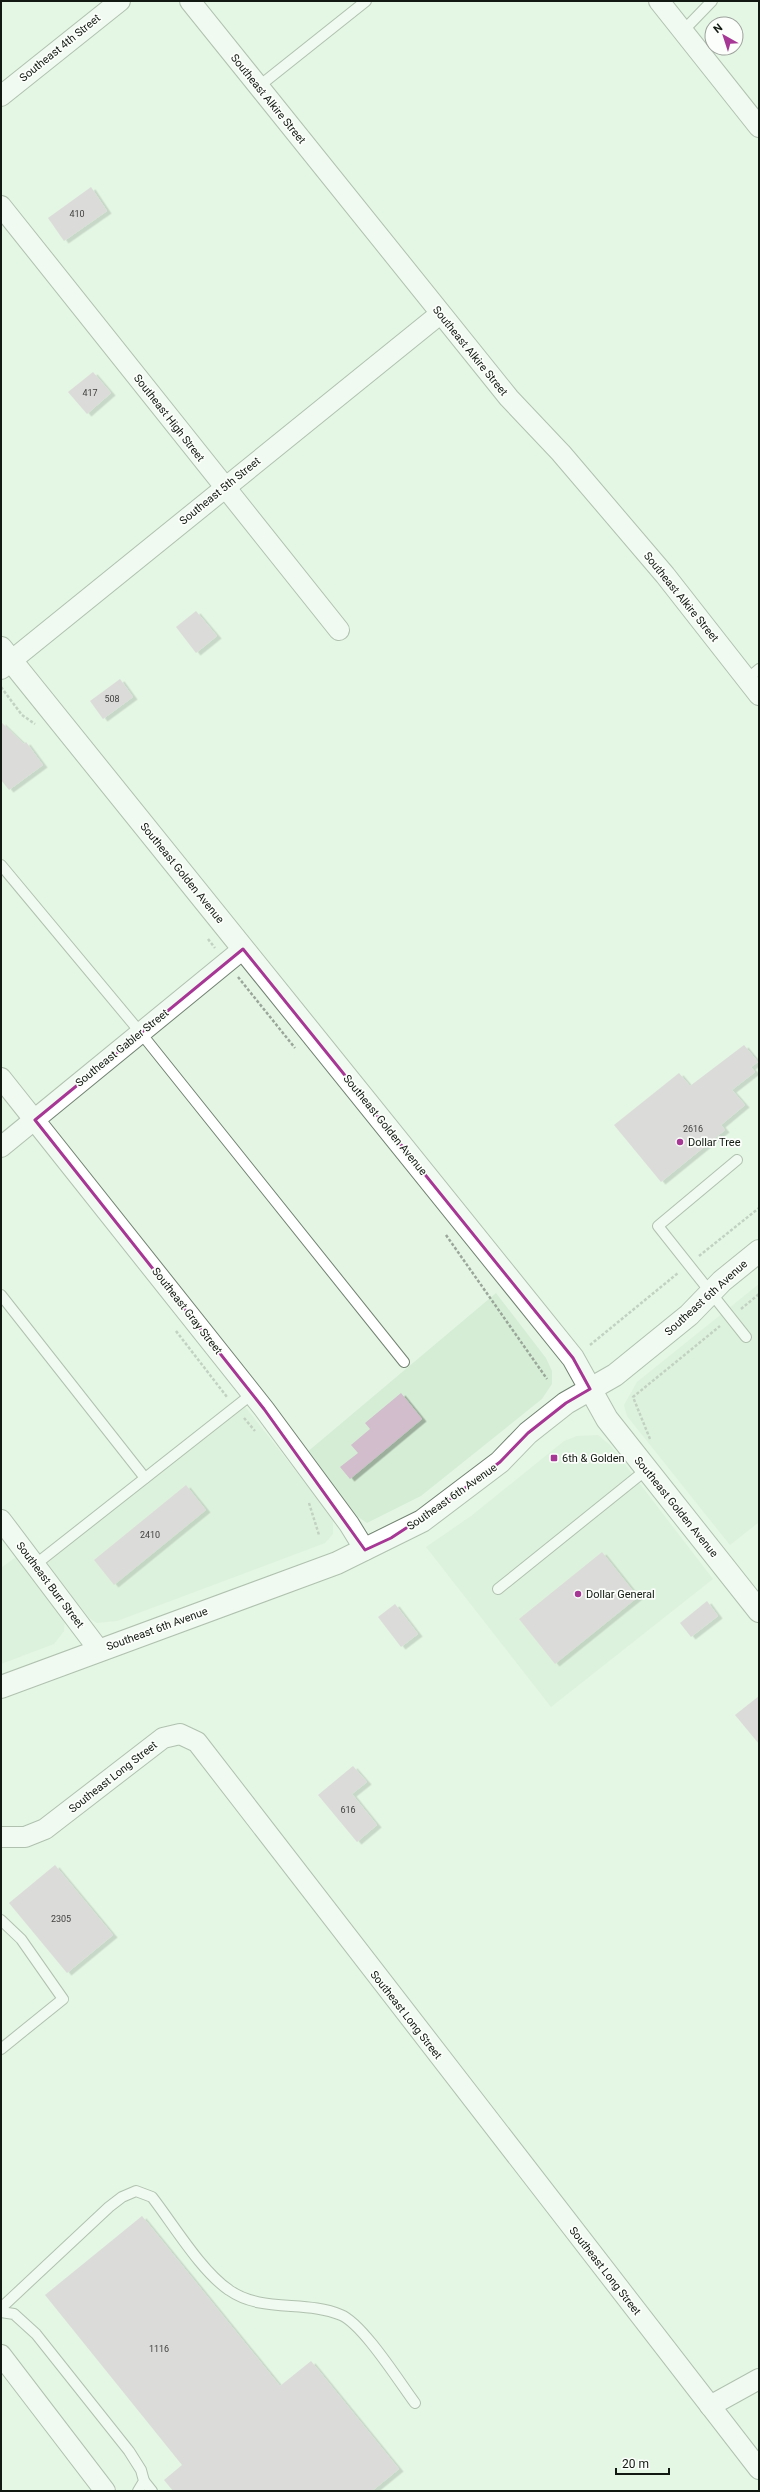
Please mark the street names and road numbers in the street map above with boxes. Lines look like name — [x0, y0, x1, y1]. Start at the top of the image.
street label: Southeast 4th Street — [17, 11, 103, 84]
street label: Southeast Alkire Street — [228, 52, 308, 147]
street label: Southeast Alkire Street — [430, 304, 510, 399]
street label: Southeast High Street — [131, 372, 207, 464]
street label: Southeast 5th Street — [177, 454, 263, 527]
street label: Southeast Alkire Street — [641, 550, 721, 645]
street label: Southeast Golden Avenue — [137, 820, 227, 926]
street label: Southeast Gabler Street — [73, 1006, 171, 1090]
street label: Southeast Golden Avenue — [340, 1072, 430, 1178]
street label: Southeast 6th Avenue — [662, 1257, 750, 1339]
street label: Southeast Gray Street — [149, 1265, 225, 1357]
street label: Southeast Golden Avenue — [631, 1454, 721, 1560]
street label: Southeast 6th Avenue — [404, 1461, 500, 1533]
street label: Southeast Burr Street — [13, 1539, 87, 1631]
street label: Southeast 6th Avenue — [105, 1605, 210, 1653]
street label: Southeast Long Street — [66, 1738, 160, 1816]
street label: Southeast Long Street — [367, 1968, 445, 2062]
street label: Southeast Long Street — [566, 2224, 644, 2318]

